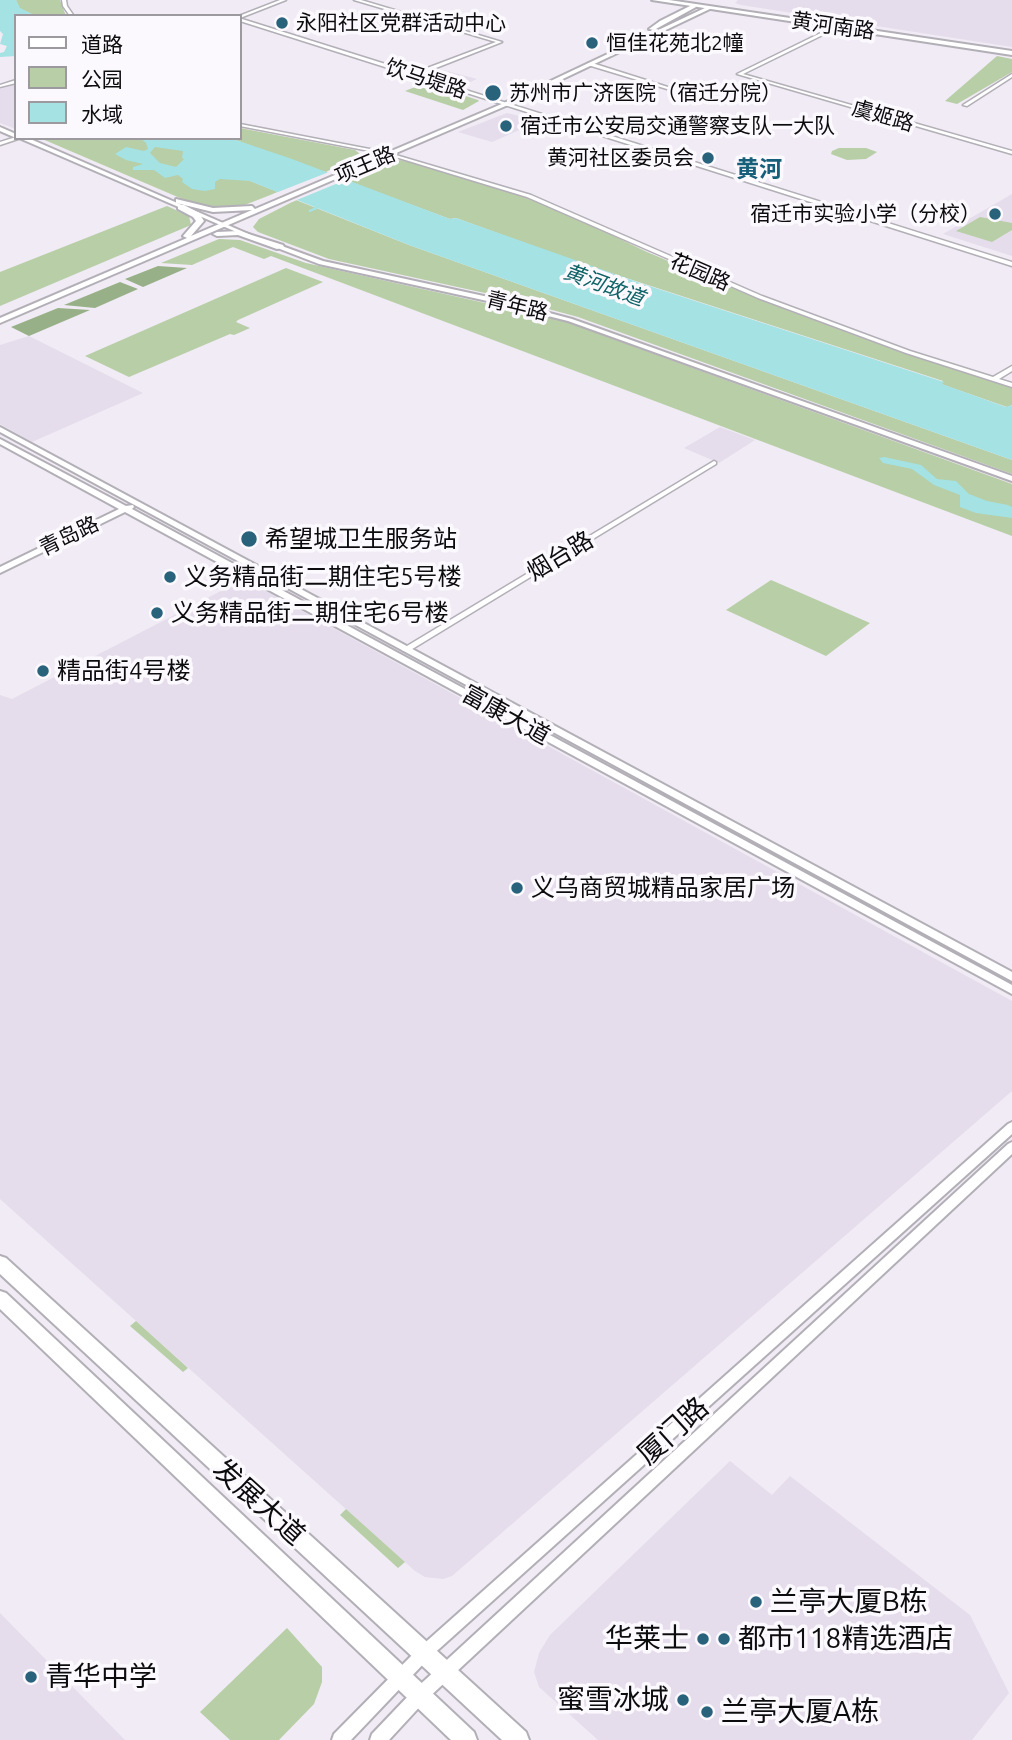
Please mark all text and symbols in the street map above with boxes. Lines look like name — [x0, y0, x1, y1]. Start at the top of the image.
street label: 黄河南路 — [790, 8, 876, 44]
place label: 永阳社区党群活动中心 — [296, 10, 506, 36]
legend — [14, 14, 242, 140]
marker: 永阳社区党群活动中心 — [274, 15, 290, 31]
place label: 恒佳花苑北2幢 — [606, 30, 744, 56]
text: 道路 — [81, 32, 123, 56]
marker: 恒佳花苑北2幢 — [584, 35, 600, 51]
street label: 饮马堤路 — [382, 54, 470, 104]
text: 公园 — [81, 67, 123, 91]
place label: 苏州市广济医院（宿迁分院） — [509, 80, 782, 106]
marker: 苏州市广济医院（宿迁分院） — [483, 83, 503, 103]
street label: 虞姬路 — [849, 95, 917, 137]
text: 水域 — [81, 102, 123, 126]
place label: 宿迁市公安局交通警察支队一大队 — [520, 113, 835, 139]
marker: 宿迁市公安局交通警察支队一大队 — [498, 118, 514, 134]
street label: 项王路 — [331, 141, 399, 189]
place label: 黄河社区委员会 — [547, 145, 694, 171]
marker: 黄河社区委员会 — [700, 150, 716, 166]
district label: 黄河 — [736, 155, 782, 183]
place label: 宿迁市实验小学（分校） — [750, 201, 981, 227]
marker: 宿迁市实验小学（分校） — [987, 206, 1003, 222]
street label: 花园路 — [666, 248, 734, 296]
water label: 黄河故道 — [560, 259, 648, 311]
street label: 青年路 — [483, 286, 551, 326]
street label: 青岛路 — [35, 511, 103, 561]
place label: 希望城卫生服务站 — [265, 525, 457, 553]
street label: 烟台路 — [522, 525, 598, 587]
marker: 希望城卫生服务站 — [239, 529, 259, 549]
place label: 义务精品街二期住宅5号楼 — [184, 563, 462, 591]
marker: 义务精品街二期住宅5号楼 — [162, 569, 178, 585]
place label: 义务精品街二期住宅6号楼 — [171, 599, 449, 627]
marker: 义务精品街二期住宅6号楼 — [149, 605, 165, 621]
place label: 精品街4号楼 — [57, 657, 191, 685]
marker: 精品街4号楼 — [35, 663, 51, 679]
street label: 富康大道 — [457, 679, 555, 751]
place label: 义乌商贸城精品家居广场 — [531, 874, 795, 902]
marker: 义乌商贸城精品家居广场 — [509, 880, 525, 896]
street label: 厦门路 — [631, 1390, 715, 1472]
street label: 发展大道 — [206, 1452, 312, 1552]
place label: 兰亭大厦B栋 — [770, 1585, 928, 1619]
marker: 兰亭大厦B栋 — [748, 1594, 764, 1610]
place label: 华莱士 — [605, 1622, 689, 1656]
place label: 都市118精选酒店 — [738, 1622, 953, 1656]
marker: 华莱士 — [695, 1631, 711, 1647]
marker: 都市118精选酒店 — [716, 1631, 732, 1647]
place label: 青华中学 — [45, 1660, 157, 1694]
marker: 青华中学 — [23, 1669, 39, 1685]
place label: 蜜雪冰城 — [557, 1683, 669, 1717]
marker: 蜜雪冰城 — [675, 1692, 691, 1708]
place label: 兰亭大厦A栋 — [721, 1695, 879, 1729]
marker: 兰亭大厦A栋 — [699, 1704, 715, 1720]

